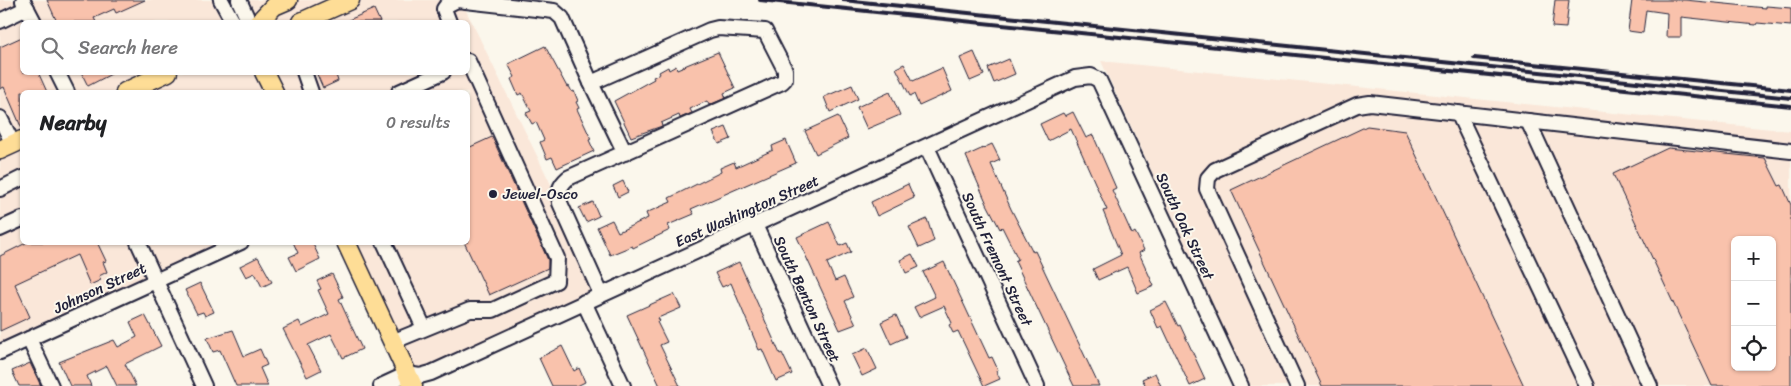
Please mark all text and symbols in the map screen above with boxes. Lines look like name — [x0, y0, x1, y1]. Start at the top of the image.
search box — [20, 20, 470, 75]
text: Search here — [78, 31, 178, 64]
icon: search — [38, 34, 66, 62]
text: Nearby — [40, 104, 106, 142]
text: 0 results — [386, 108, 450, 137]
street label: East Washington Street — [671, 167, 824, 254]
street label: South Oak Street — [1149, 168, 1222, 285]
place label: Jewel-Osco — [502, 181, 578, 207]
street label: South Fremont Street — [954, 187, 1040, 331]
marker: Jewel-Osco — [487, 188, 499, 200]
street label: South Benton Street — [766, 231, 848, 367]
map controls — [1731, 236, 1776, 371]
button: + — [1731, 236, 1776, 281]
street label: Johnson Street — [48, 255, 151, 321]
button: − — [1731, 281, 1776, 326]
button: locate — [1731, 326, 1776, 371]

